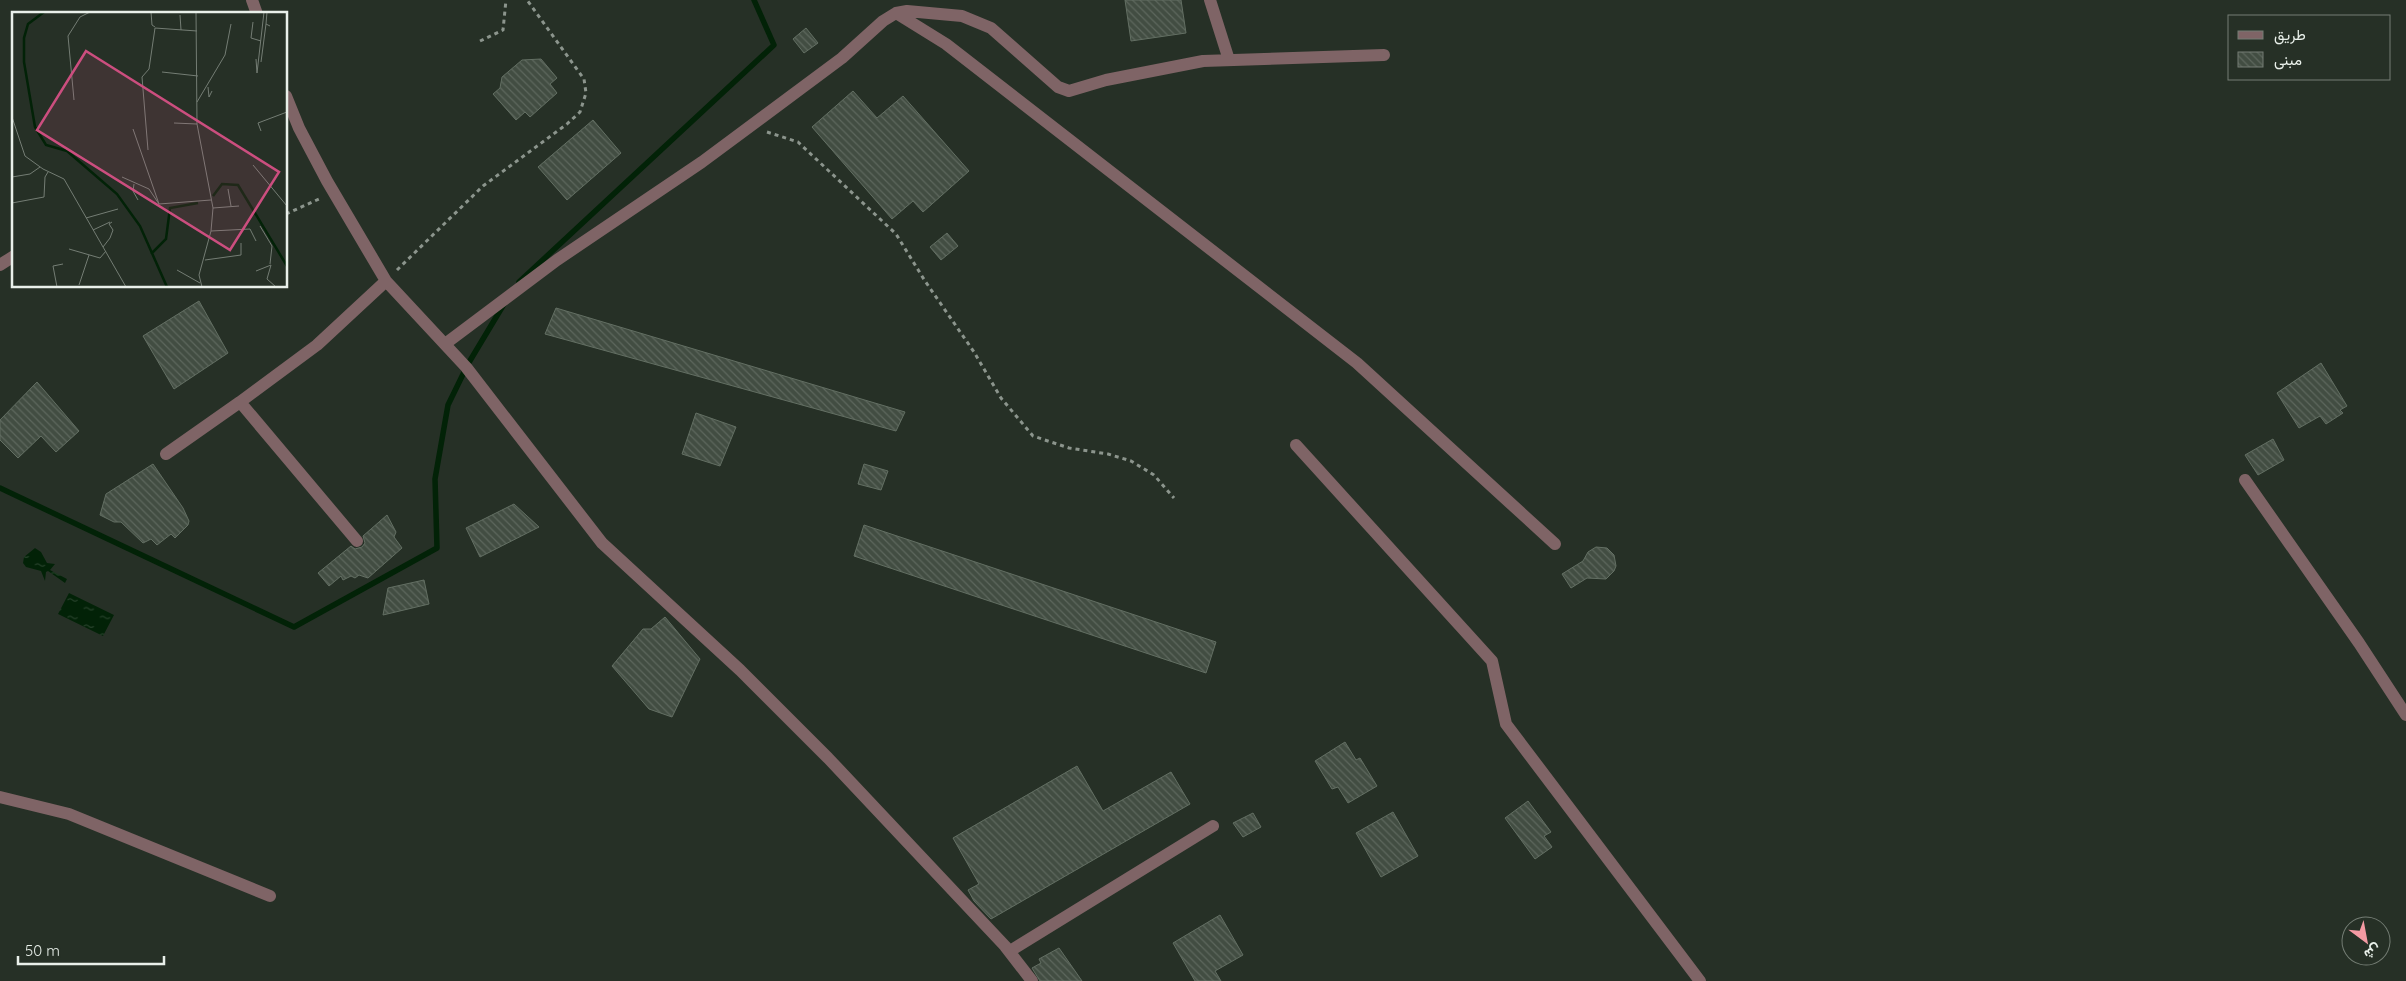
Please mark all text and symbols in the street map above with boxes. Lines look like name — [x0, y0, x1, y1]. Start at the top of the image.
inset map — [12, 12, 288, 288]
legend — [2228, 15, 2391, 80]
text: طريق — [2274, 25, 2306, 45]
text: مبنى — [2274, 50, 2302, 70]
north arrow — [2341, 916, 2391, 966]
scale bar — [18, 934, 164, 966]
text: ش — [2361, 940, 2385, 964]
text: 50 m — [25, 941, 60, 960]

